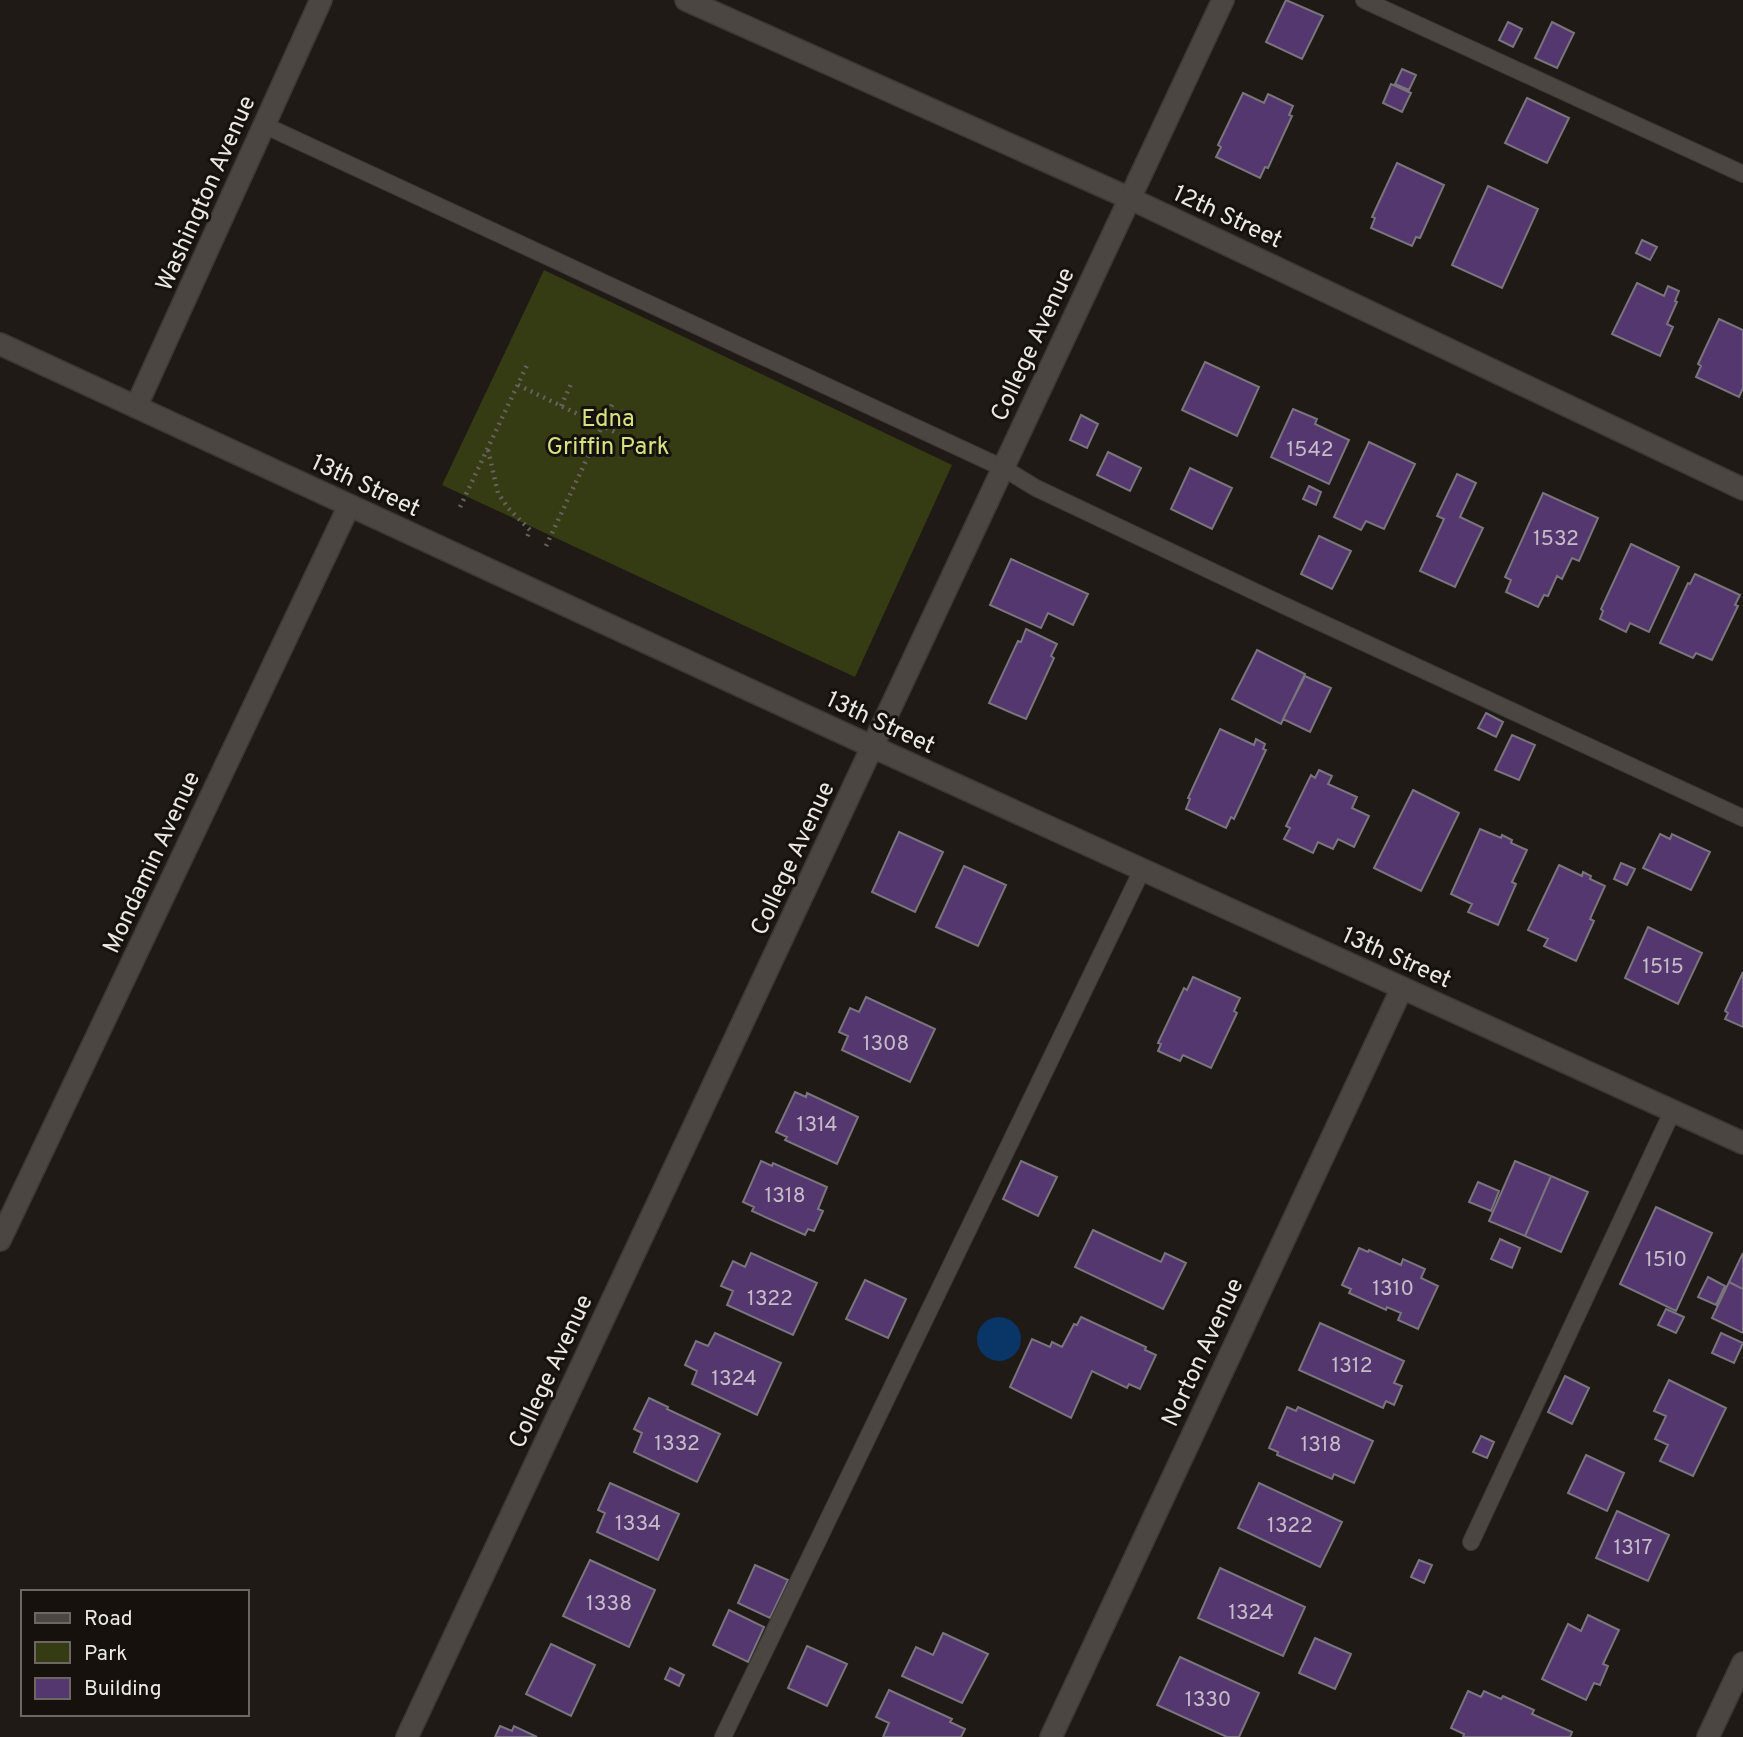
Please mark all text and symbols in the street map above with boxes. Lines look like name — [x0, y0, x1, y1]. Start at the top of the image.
street label: Washington Avenue — [150, 91, 263, 296]
street label: 12th Street — [1168, 179, 1287, 256]
street label: College Avenue — [985, 263, 1083, 426]
park label: Edna Griffin Park — [547, 405, 669, 463]
house number: 1542 — [1286, 437, 1334, 464]
street label: 13th Street — [306, 449, 424, 525]
house number: 1532 — [1533, 526, 1579, 553]
street label: 13th Street — [821, 686, 939, 762]
street label: Mondamin Avenue — [97, 767, 208, 959]
street label: College Avenue — [745, 777, 843, 940]
street label: 13th Street — [1337, 921, 1456, 996]
house number: 1515 — [1642, 954, 1684, 981]
house number: 1308 — [863, 1031, 909, 1058]
house number: 1314 — [797, 1112, 837, 1139]
house number: 1318 — [764, 1183, 806, 1210]
house number: 1510 — [1645, 1247, 1687, 1274]
street label: Norton Avenue — [1156, 1274, 1251, 1432]
house number: 1310 — [1372, 1276, 1414, 1303]
house number: 1322 — [747, 1286, 793, 1313]
street label: College Avenue — [503, 1290, 601, 1453]
house number: 1312 — [1331, 1353, 1373, 1380]
house number: 1324 — [711, 1366, 757, 1393]
house number: 1332 — [654, 1431, 700, 1458]
house number: 1318 — [1300, 1432, 1342, 1459]
house number: 1334 — [615, 1511, 661, 1538]
house number: 1322 — [1267, 1513, 1313, 1540]
house number: 1317 — [1613, 1535, 1653, 1562]
legend — [21, 1590, 248, 1716]
house number: 1338 — [586, 1591, 632, 1618]
house number: 1324 — [1228, 1600, 1274, 1627]
text: Road — [84, 1606, 133, 1633]
text: Park — [84, 1641, 127, 1668]
text: Building — [84, 1676, 162, 1703]
house number: 1330 — [1185, 1687, 1231, 1714]

